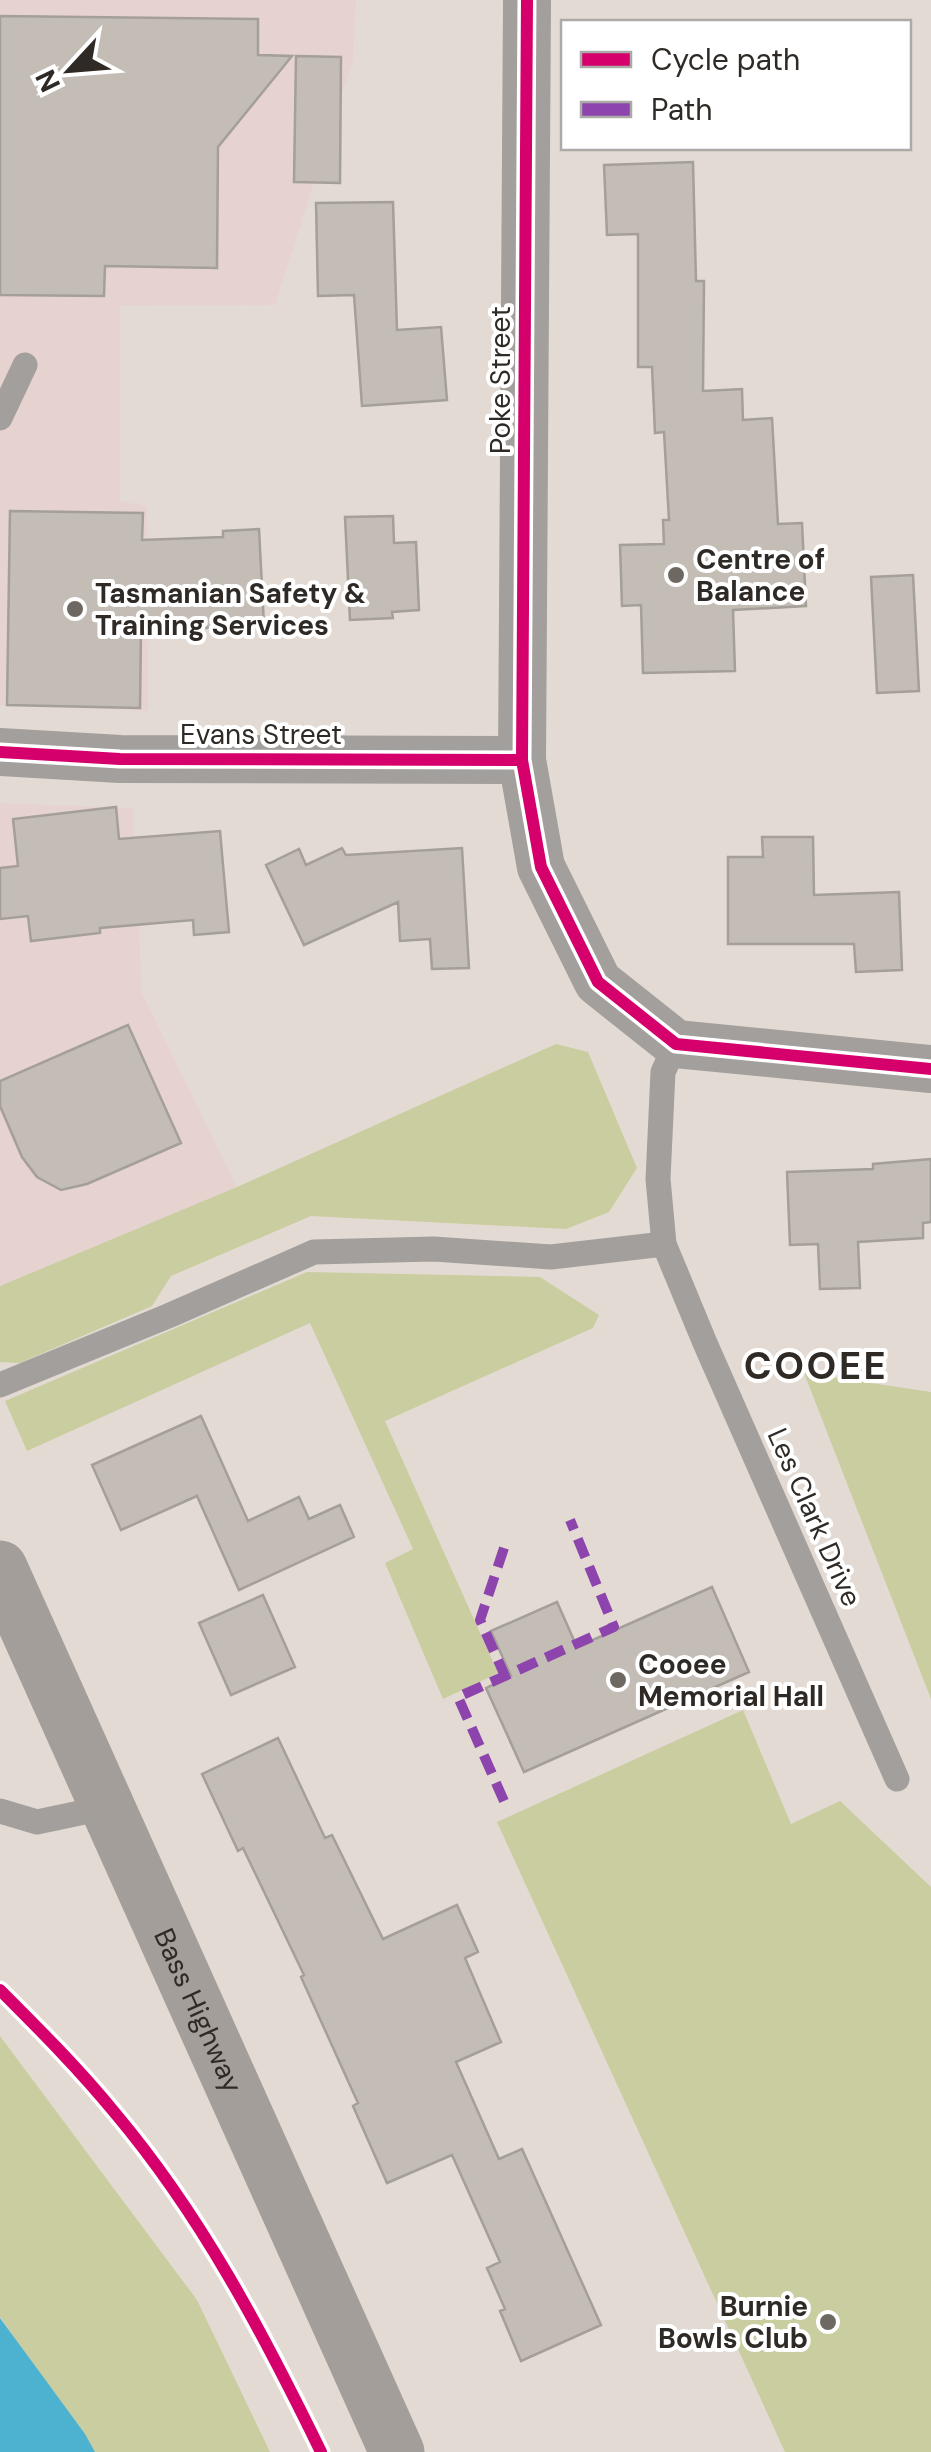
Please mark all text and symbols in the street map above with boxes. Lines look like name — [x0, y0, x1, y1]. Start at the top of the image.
north arrow — [20, 20, 120, 120]
legend — [561, 20, 911, 150]
text: Cycle path — [651, 40, 800, 79]
text: N — [27, 63, 69, 98]
text: Path — [651, 90, 713, 129]
street label: Poke Street — [482, 306, 519, 454]
place label: Centre of Balance — [696, 541, 825, 610]
marker: Centre of Balance — [665, 564, 687, 586]
place label: Tasmanian Safety & Training Services — [95, 575, 366, 644]
marker: Tasmanian Safety & Training Services — [64, 598, 86, 620]
street label: Evans Street — [180, 716, 342, 753]
district label: COOEE — [744, 1341, 888, 1391]
street label: Les Clark Drive — [759, 1422, 870, 1612]
place label: Cooee Memorial Hall — [638, 1646, 824, 1715]
marker: Cooee Memorial Hall — [607, 1669, 629, 1691]
street label: Bass Highway — [145, 1923, 251, 2099]
place label: Burnie Bowls Club — [658, 2288, 808, 2357]
marker: Burnie Bowls Club — [817, 2311, 839, 2333]

